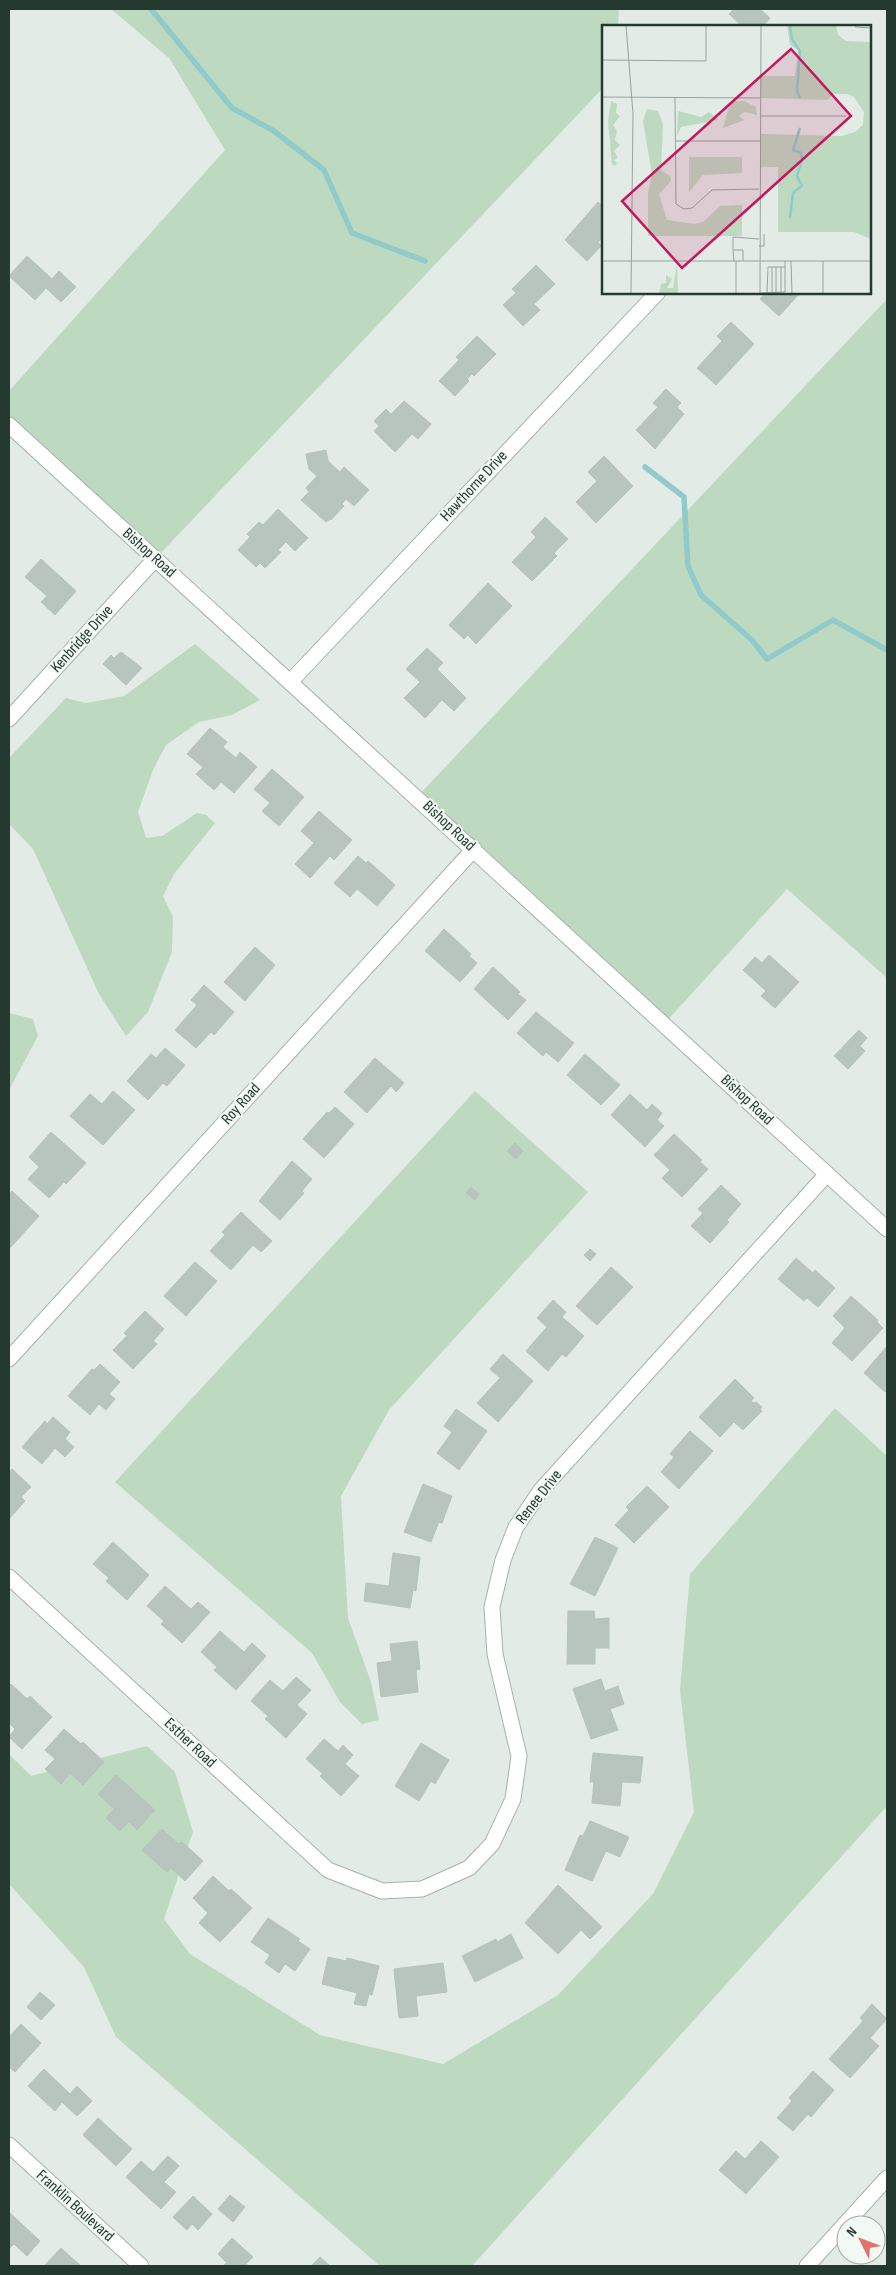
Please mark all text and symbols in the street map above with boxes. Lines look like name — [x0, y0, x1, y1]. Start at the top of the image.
inset map — [602, 25, 871, 294]
street label: Hawthorne Drive — [436, 447, 512, 525]
street label: Bishop Road — [118, 524, 180, 582]
street label: Kenbridge Drive — [47, 601, 117, 677]
street label: Bishop Road — [419, 797, 479, 855]
street label: Bishop Road — [717, 1071, 777, 1129]
street label: Roy Road — [218, 1079, 264, 1129]
street label: Renee Drive — [512, 1466, 566, 1528]
street label: Esther Road — [160, 1714, 220, 1772]
street label: Franklin Boulevard — [32, 2166, 118, 2246]
north arrow — [836, 2215, 886, 2265]
text: N — [843, 2223, 861, 2240]

